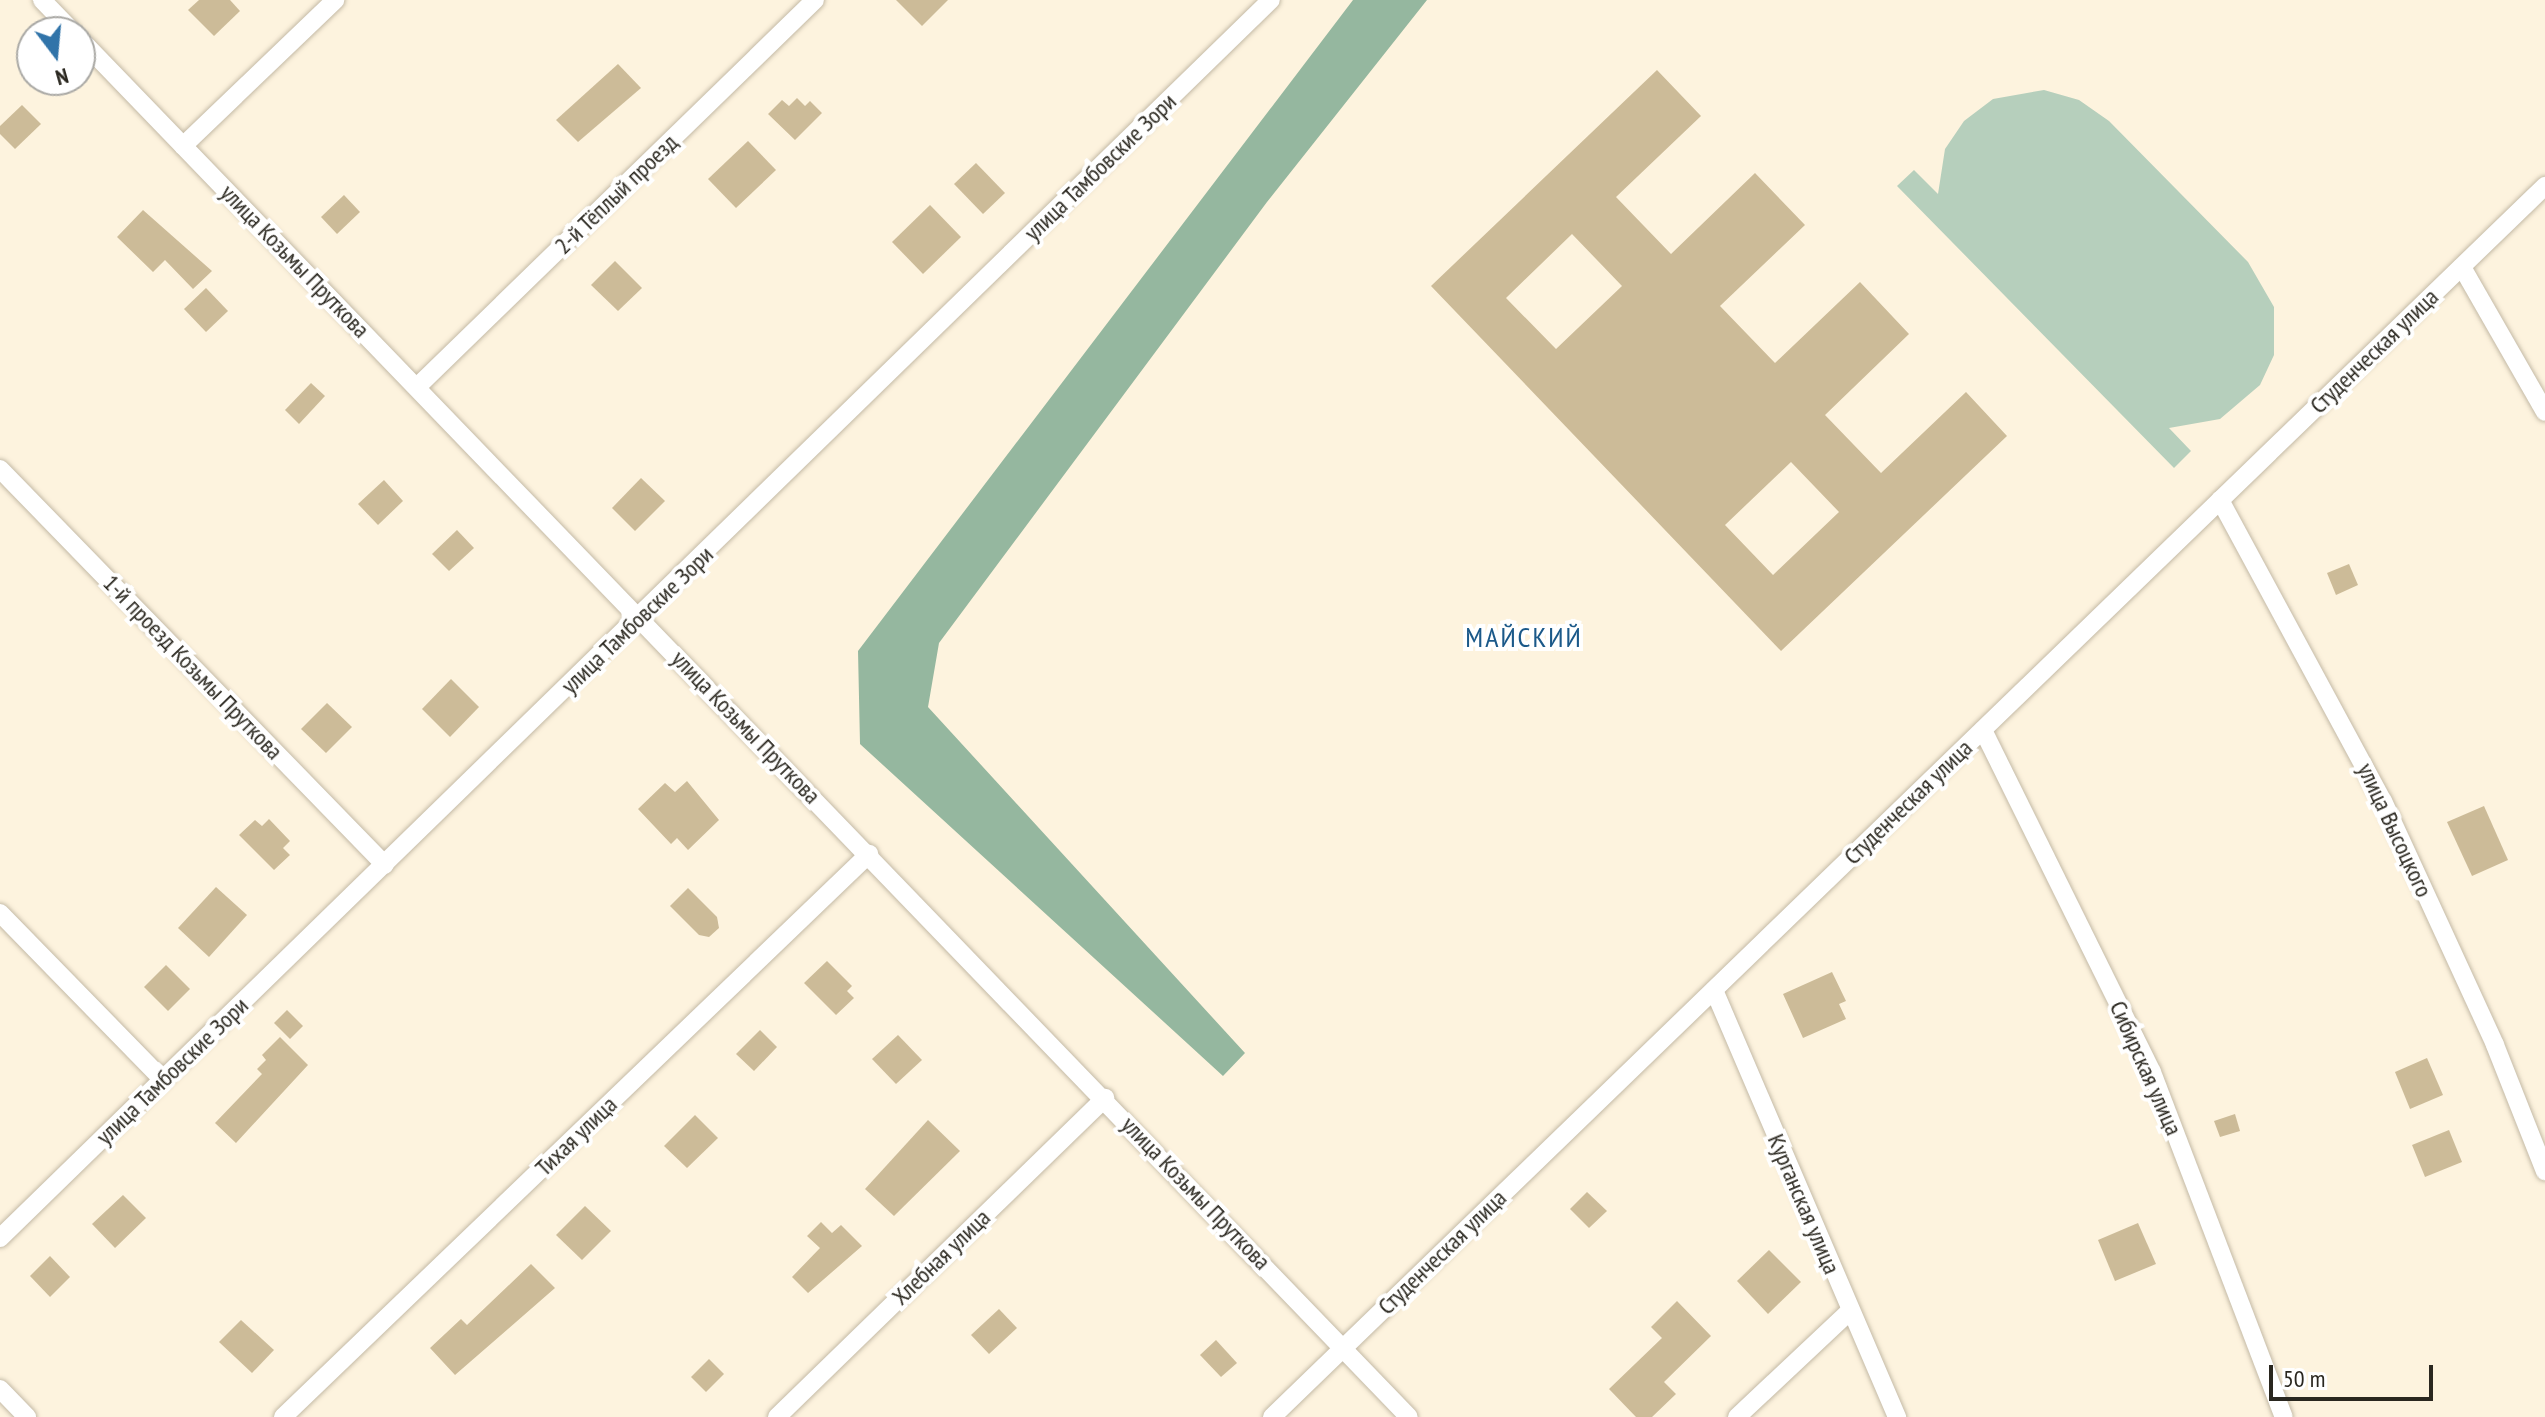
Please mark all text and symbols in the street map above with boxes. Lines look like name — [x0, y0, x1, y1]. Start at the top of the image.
north arrow — [16, 16, 96, 96]
text: N — [52, 62, 72, 92]
street label: улица Тамбовские Зори — [1018, 87, 1182, 247]
street label: 2-й Тёплый проезд — [548, 128, 684, 260]
street label: улица Козьмы Пруткова — [215, 178, 375, 344]
street label: Студенческая улица — [2304, 283, 2444, 419]
street label: улица Тамбовские Зори — [555, 540, 719, 700]
street label: 1-й проезд Козьмы Пруткова — [97, 569, 289, 765]
district label: МАЙСКИЙ — [1465, 620, 1583, 654]
street label: улица Козьмы Пруткова — [666, 644, 826, 810]
street label: Студенческая улица — [1838, 734, 1978, 870]
street label: улица Высоцкого — [2351, 759, 2439, 901]
street label: улица Тамбовские Зори — [90, 991, 254, 1151]
street label: Сибирская улица — [2104, 996, 2188, 1140]
street label: Тихая улица — [529, 1090, 623, 1182]
street label: улица Козьмы Пруткова — [1116, 1110, 1276, 1276]
street label: Курганская улица — [1762, 1130, 1846, 1278]
street label: Студенческая улица — [1372, 1184, 1512, 1320]
street label: Хлебная улица — [886, 1203, 996, 1311]
scale bar — [2273, 1349, 2437, 1399]
text: 50 m — [2283, 1363, 2325, 1394]

